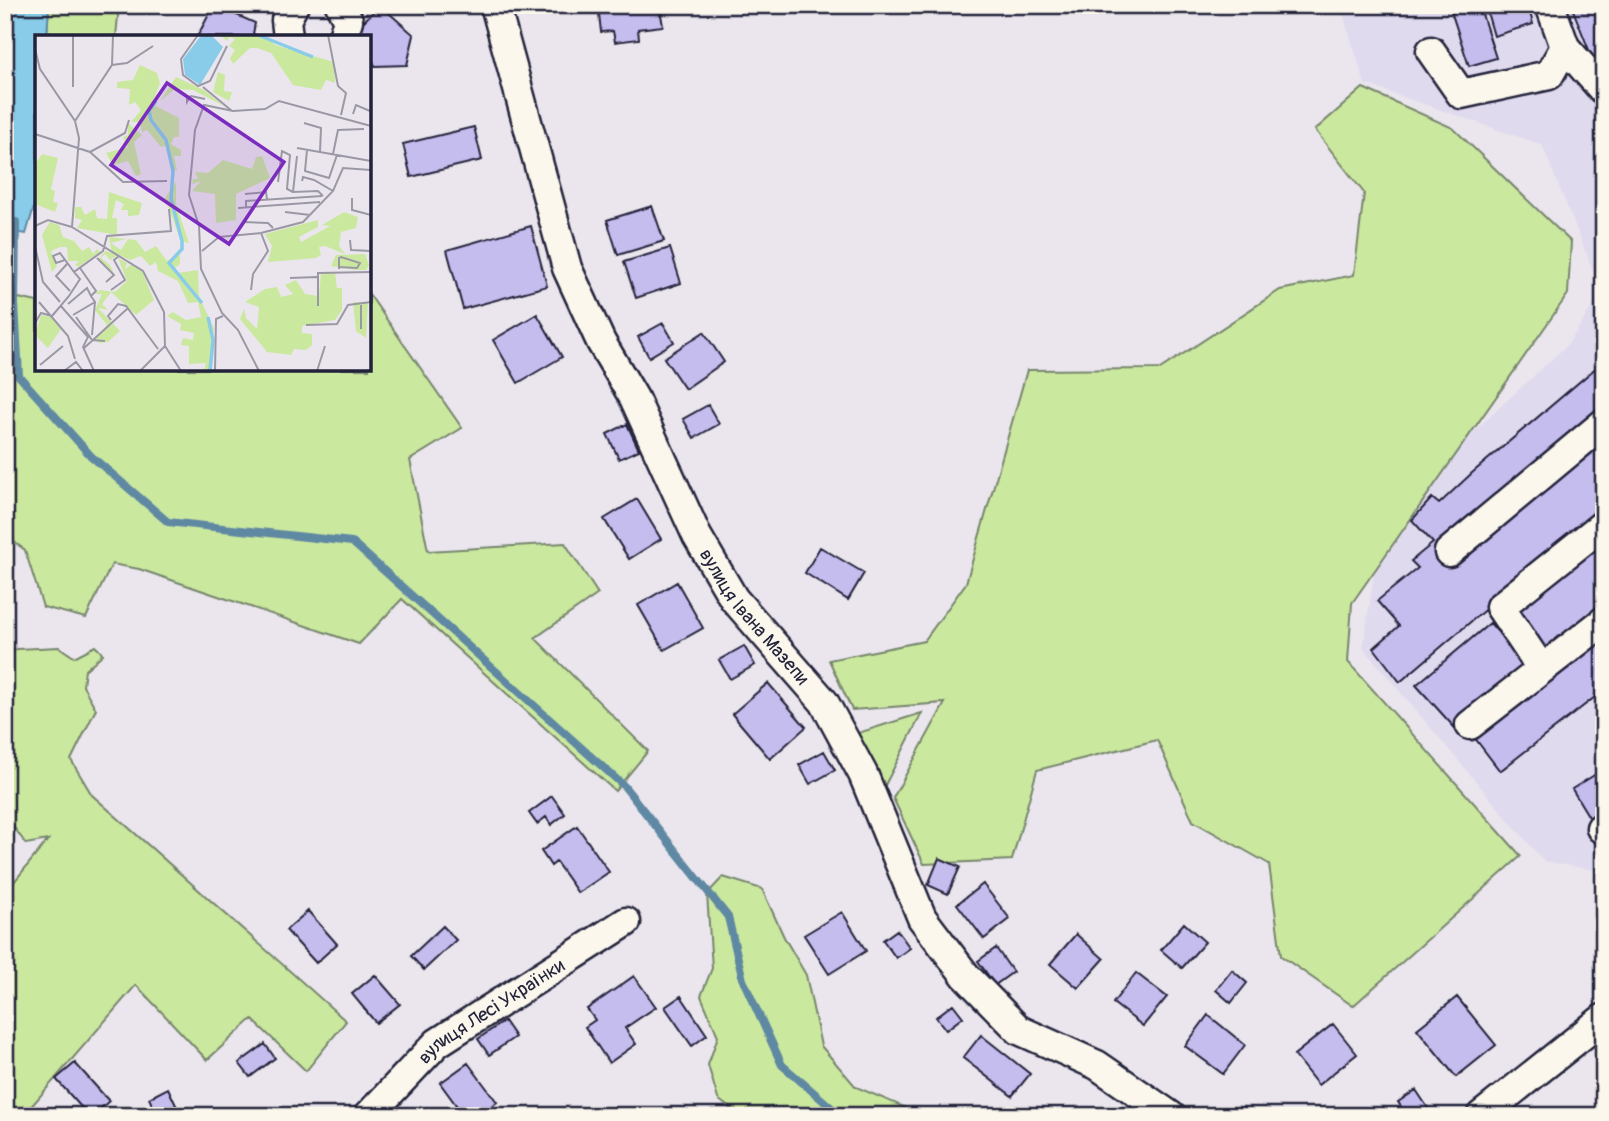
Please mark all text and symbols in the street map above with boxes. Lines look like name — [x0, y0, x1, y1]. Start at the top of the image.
inset map — [35, 35, 371, 371]
street label: вулиця Івана Мазепи — [694, 544, 814, 690]
street label: вулиця Лесі Українки — [413, 953, 570, 1069]

